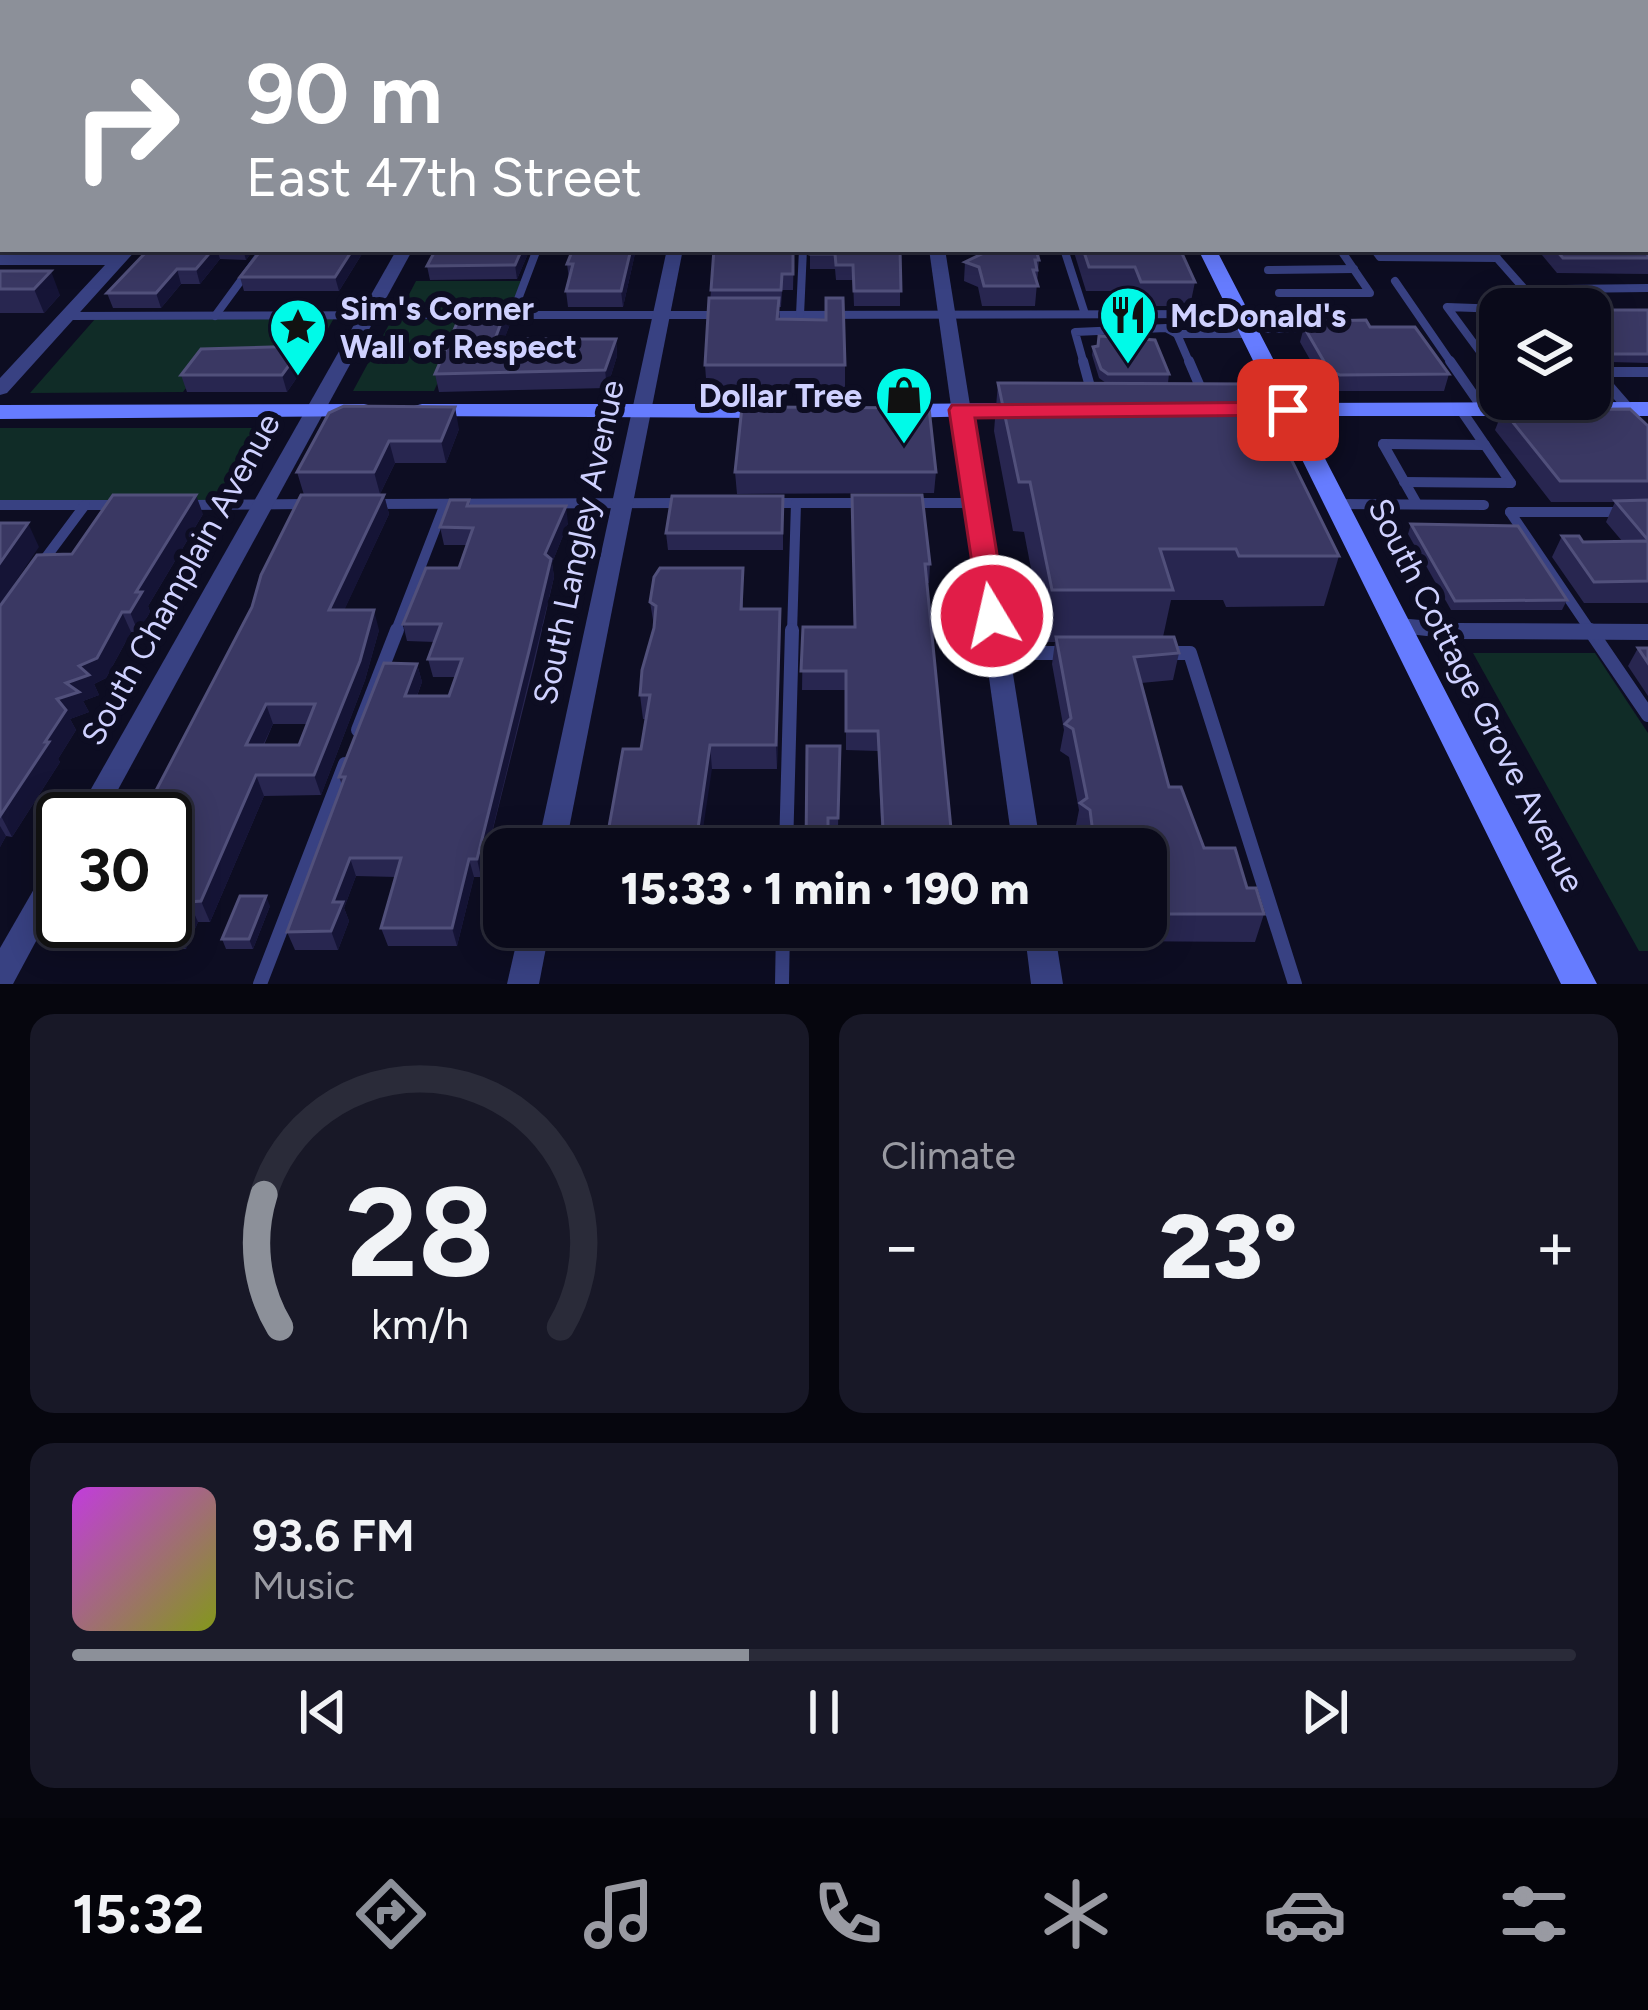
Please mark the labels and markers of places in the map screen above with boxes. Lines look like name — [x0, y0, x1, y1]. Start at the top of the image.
restaurant icon: McDonald's — [1097, 284, 1159, 366]
place label: Sim's Corner Wall of Respect — [340, 289, 577, 366]
place icon: Sim's Corner Wall of Respect — [267, 296, 329, 378]
place label: McDonald's — [1170, 296, 1346, 335]
pin — [1237, 359, 1339, 461]
shop icon: Dollar Tree — [873, 364, 935, 446]
place label: Dollar Tree — [698, 376, 862, 415]

